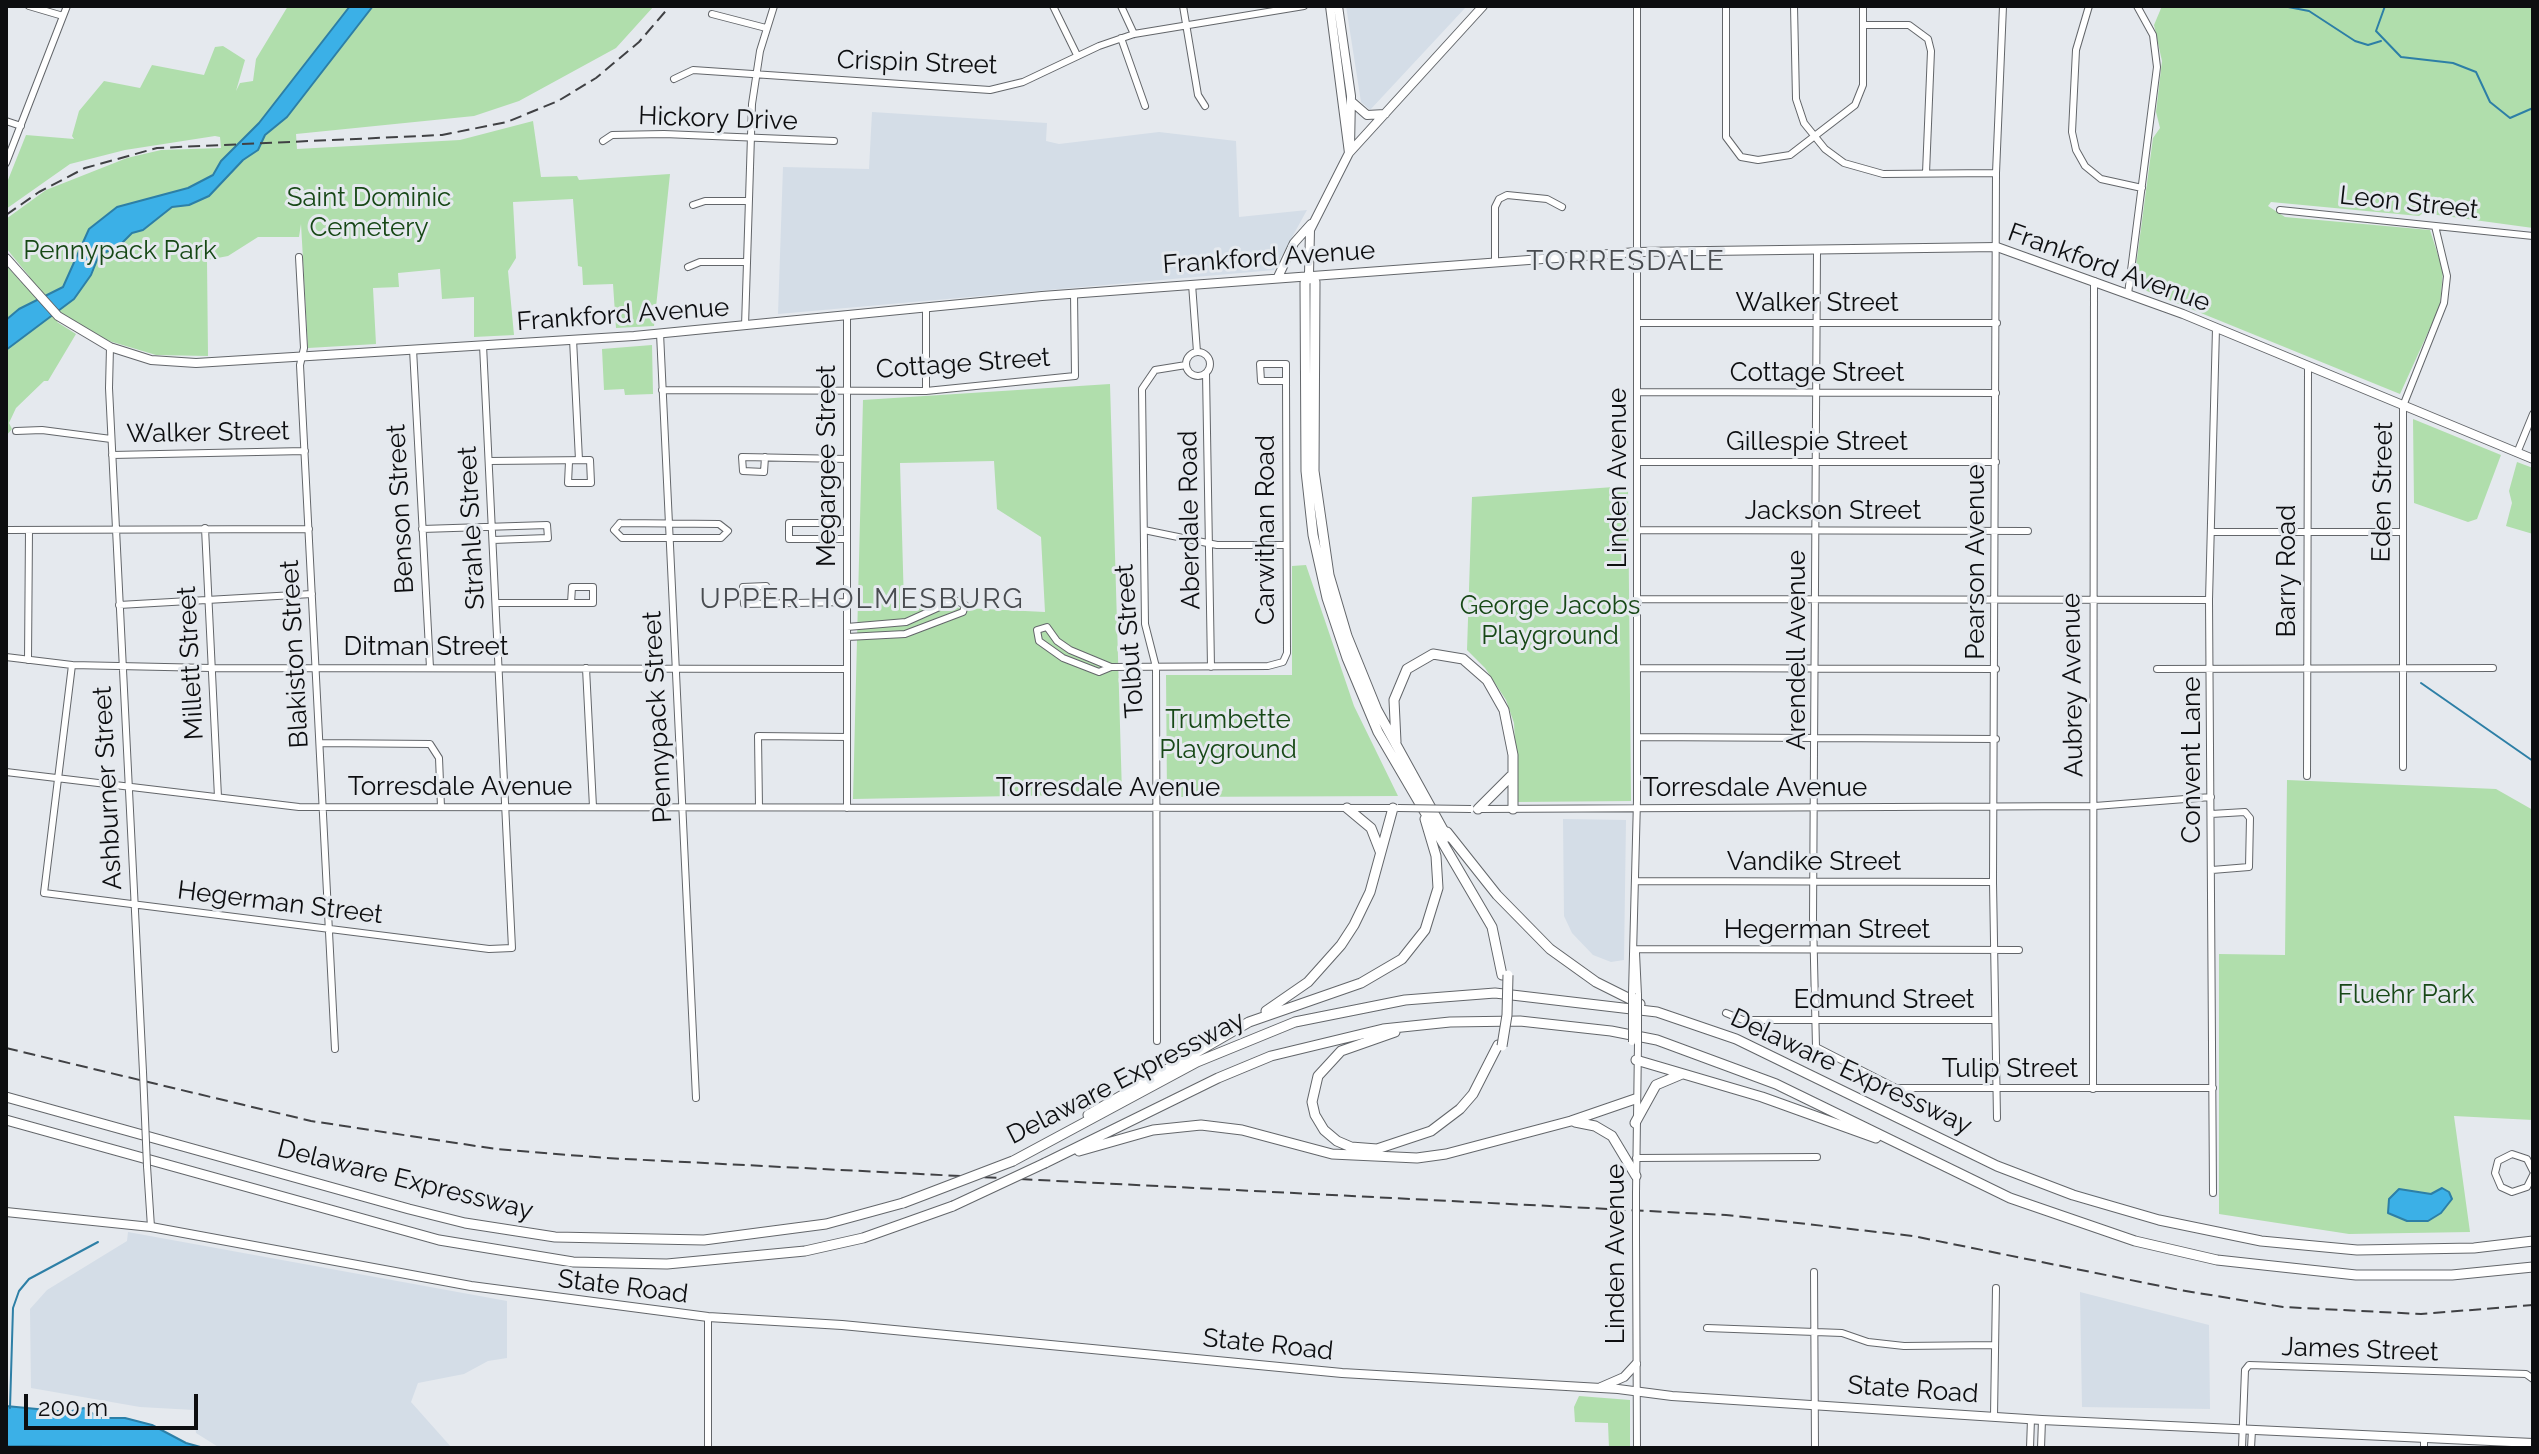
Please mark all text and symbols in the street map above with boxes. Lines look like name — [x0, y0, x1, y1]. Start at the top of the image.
street label: Crispin Street — [836, 45, 998, 81]
street label: Hickory Drive — [638, 101, 798, 137]
street label: Leon Street — [2338, 180, 2480, 226]
park label: Saint Dominic Cemetery — [287, 182, 451, 244]
street label: Frankford Avenue — [2004, 217, 2214, 319]
park label: Pennypack Park — [23, 235, 217, 267]
street label: Frankford Avenue — [1162, 235, 1376, 281]
district label: TORRESDALE — [1526, 245, 1726, 279]
street label: Walker Street — [1735, 287, 1899, 319]
street label: Frankford Avenue — [516, 292, 730, 338]
street label: Cottage Street — [875, 342, 1051, 386]
street label: Cottage Street — [1730, 357, 1904, 389]
street label: Megargee Street — [811, 365, 843, 567]
street label: Linden Avenue — [1602, 388, 1634, 568]
street label: Walker Street — [126, 416, 290, 450]
street label: Eden Street — [2366, 421, 2400, 563]
street label: Benson Street — [381, 423, 421, 595]
street label: Gillespie Street — [1726, 426, 1908, 458]
street label: Aberdale Road — [1173, 430, 1207, 610]
street label: Carwithan Road — [1250, 435, 1282, 625]
street label: Strahle Street — [452, 445, 492, 611]
street label: Pearson Avenue — [1960, 464, 1992, 660]
street label: Jackson Street — [1745, 495, 1921, 527]
street label: Barry Road — [2271, 505, 2303, 637]
street label: Arendell Avenue — [1781, 550, 1813, 750]
street label: Blakiston Street — [274, 559, 316, 749]
street label: Tolbut Street — [1109, 563, 1151, 719]
district label: UPPER HOLMESBURG — [699, 583, 1025, 617]
street label: Millett Street — [171, 585, 211, 741]
park label: George Jacobs Playground — [1460, 590, 1640, 652]
street label: Aubrey Avenue — [2056, 593, 2090, 777]
street label: Pennypack Street — [637, 610, 679, 824]
street label: Ditman Street — [344, 631, 508, 663]
street label: Convent Lane — [2176, 677, 2208, 843]
street label: Ashburner Street — [87, 685, 129, 891]
park label: Trumbette Playground — [1159, 704, 1297, 766]
street label: Torresdale Avenue — [348, 771, 572, 803]
street label: Torresdale Avenue — [996, 772, 1220, 804]
street label: Torresdale Avenue — [1643, 772, 1867, 804]
street label: Vandike Street — [1727, 846, 1901, 878]
street label: Hegerman Street — [176, 875, 384, 931]
street label: Hegerman Street — [1724, 914, 1930, 946]
park label: Fluehr Park — [2337, 979, 2475, 1011]
street label: Edmund Street — [1794, 984, 1974, 1016]
street label: Delaware Expressway — [1725, 1002, 1977, 1142]
street label: Delaware Expressway — [1002, 1004, 1250, 1152]
street label: Tulip Street — [1942, 1053, 2078, 1085]
street label: Delaware Expressway — [274, 1133, 536, 1227]
street label: Linden Avenue — [1600, 1164, 1632, 1344]
street label: State Road — [556, 1264, 690, 1310]
street label: State Road — [1201, 1323, 1335, 1367]
street label: James Street — [2281, 1332, 2439, 1368]
street label: State Road — [1847, 1370, 1979, 1410]
scale bar — [28, 1378, 202, 1428]
text: 200 m — [38, 1393, 108, 1422]

